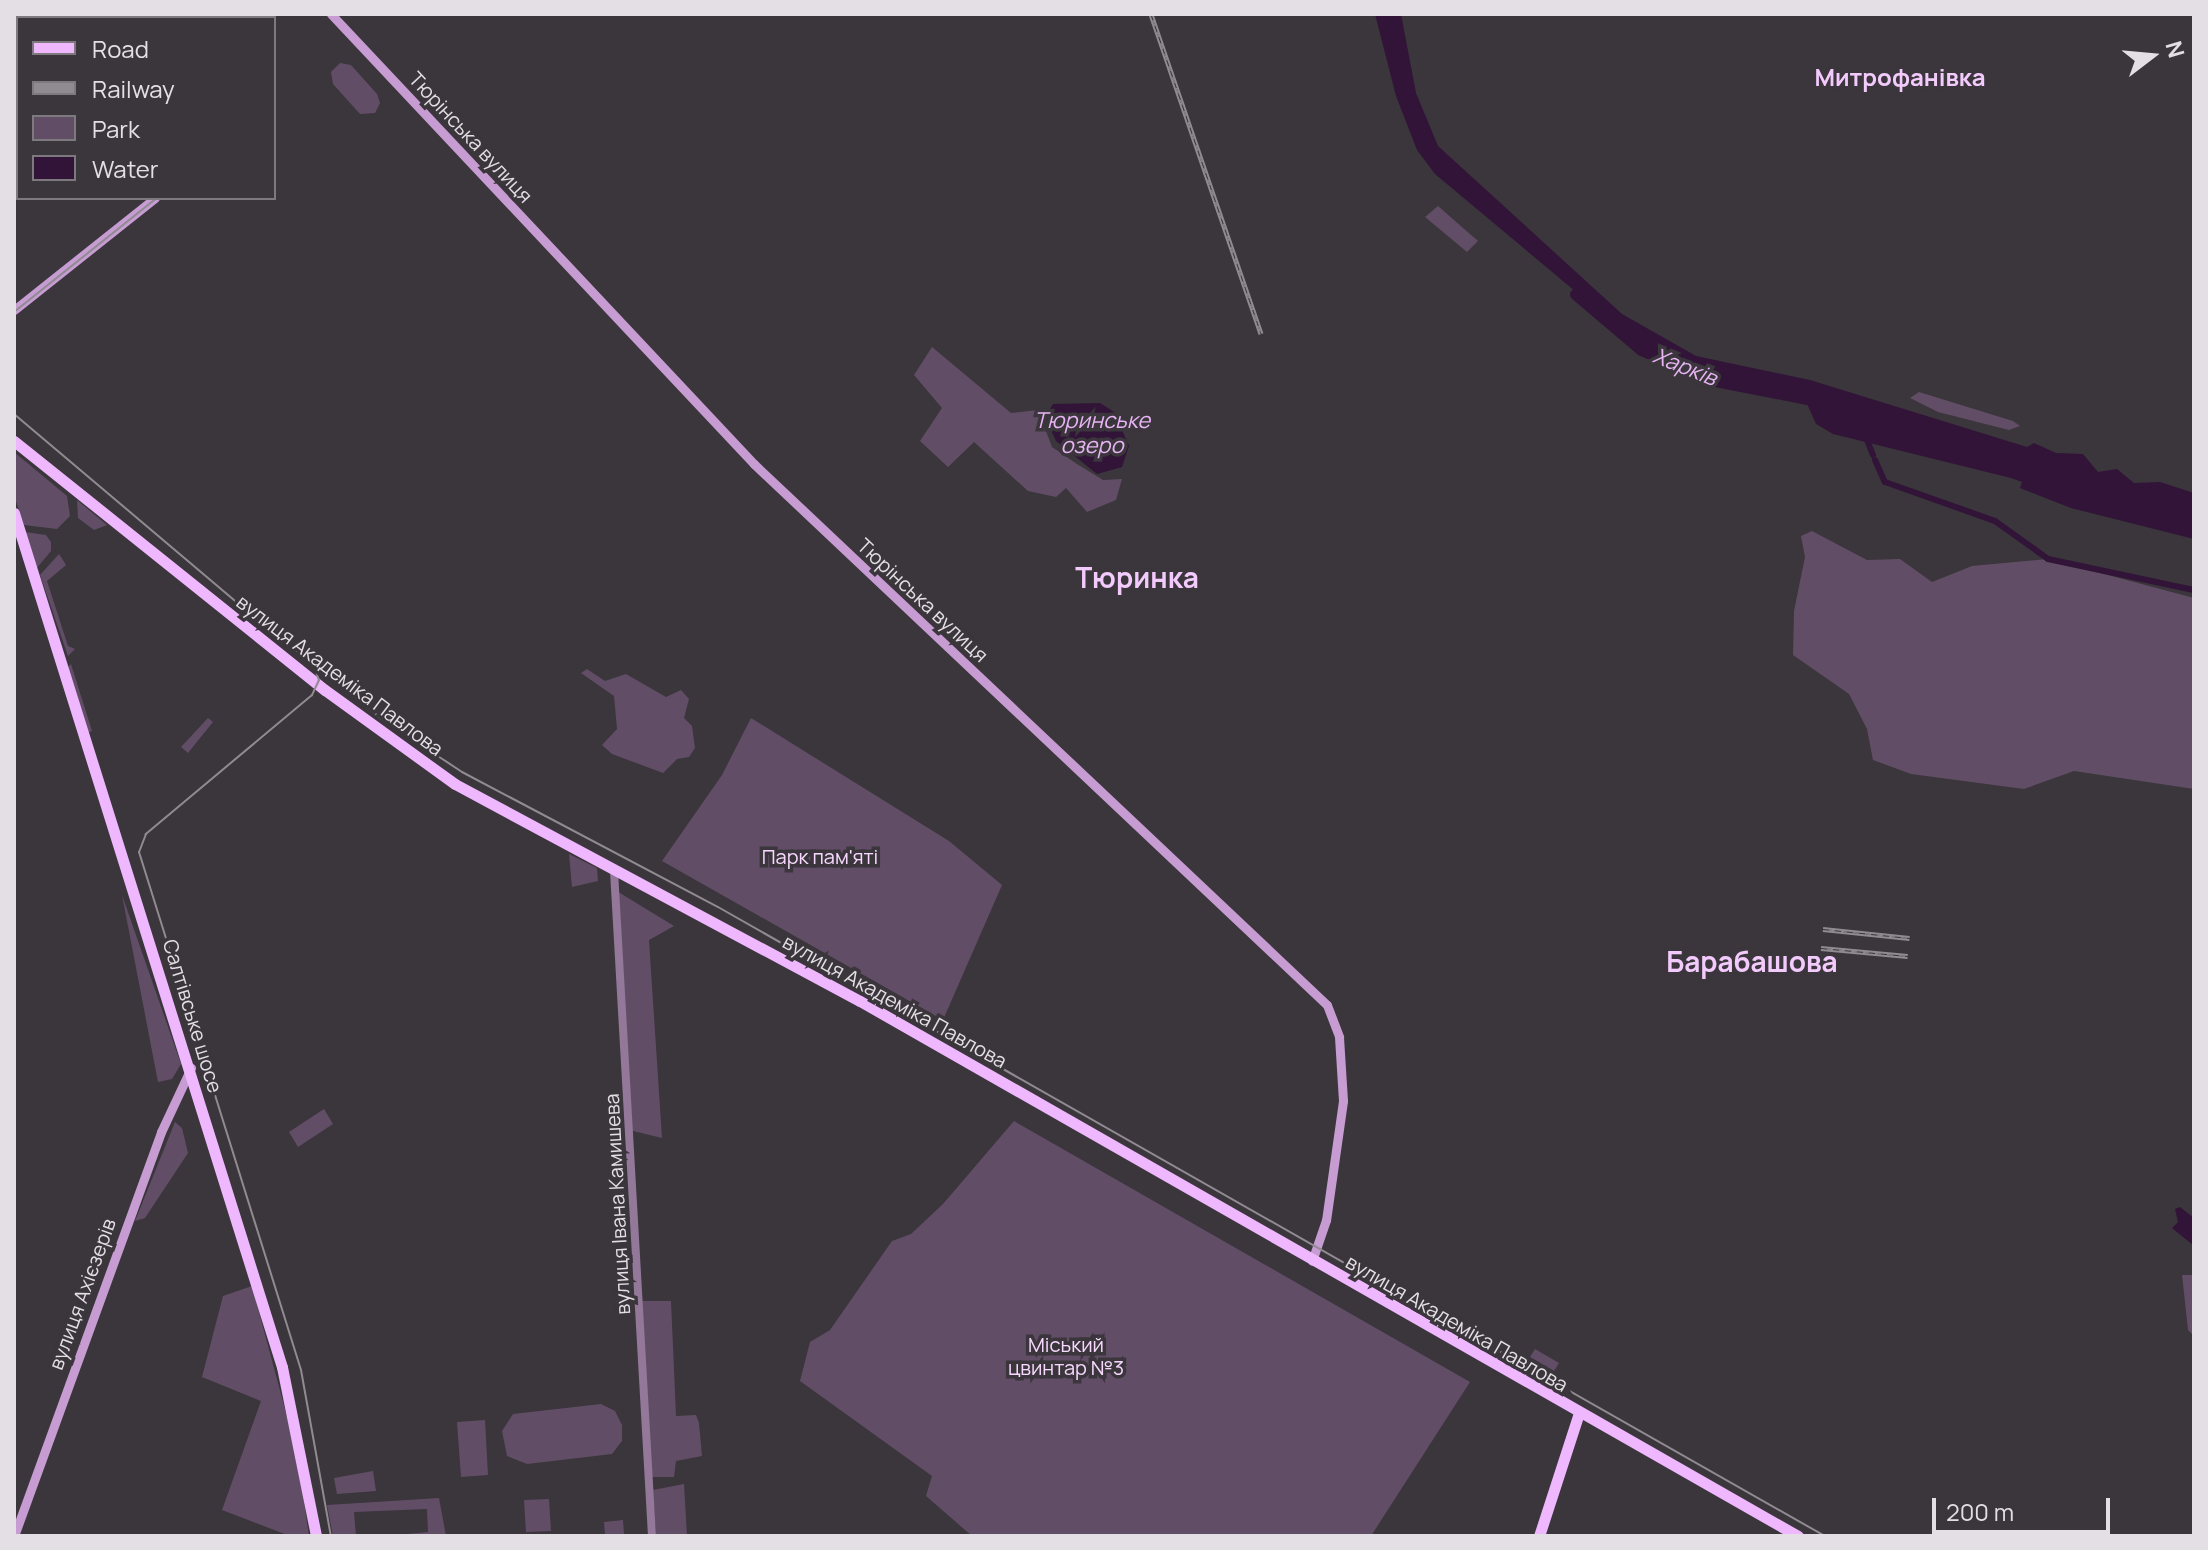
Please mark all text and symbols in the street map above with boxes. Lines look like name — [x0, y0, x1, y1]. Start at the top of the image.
legend — [16, 16, 276, 200]
north arrow — [2112, 16, 2192, 96]
text: Road — [92, 32, 149, 65]
text: N — [2158, 38, 2192, 61]
district label: Митрофанівка — [1814, 63, 1986, 91]
street label: Тюрінська вулиця — [404, 67, 538, 207]
text: Railway — [92, 72, 175, 105]
text: Park — [92, 112, 140, 145]
text: Water — [92, 152, 159, 185]
water label: Харків — [1649, 342, 1721, 392]
water label: Тюринське озеро — [1034, 407, 1150, 458]
street label: Тюрінська вулиця — [853, 533, 993, 667]
district label: Тюринка — [1075, 560, 1199, 594]
street label: вулиця Академіка Павлова — [232, 589, 448, 761]
park label: Парк пам'яті — [762, 844, 878, 868]
street label: вулиця Академіка Павлова — [779, 929, 1011, 1073]
street label: Салтівське шосе — [158, 936, 228, 1096]
district label: Барабашова — [1666, 944, 1838, 978]
street label: вулиця Івана Камишева — [599, 1093, 635, 1315]
street label: вулиця Ахієзерів — [44, 1215, 120, 1373]
street label: вулиця Академіка Павлова — [1342, 1249, 1572, 1397]
park label: Міський цвинтар №3 — [1008, 1332, 1124, 1379]
scale bar — [1936, 1482, 2114, 1532]
text: 200 m — [1946, 1495, 2014, 1528]

